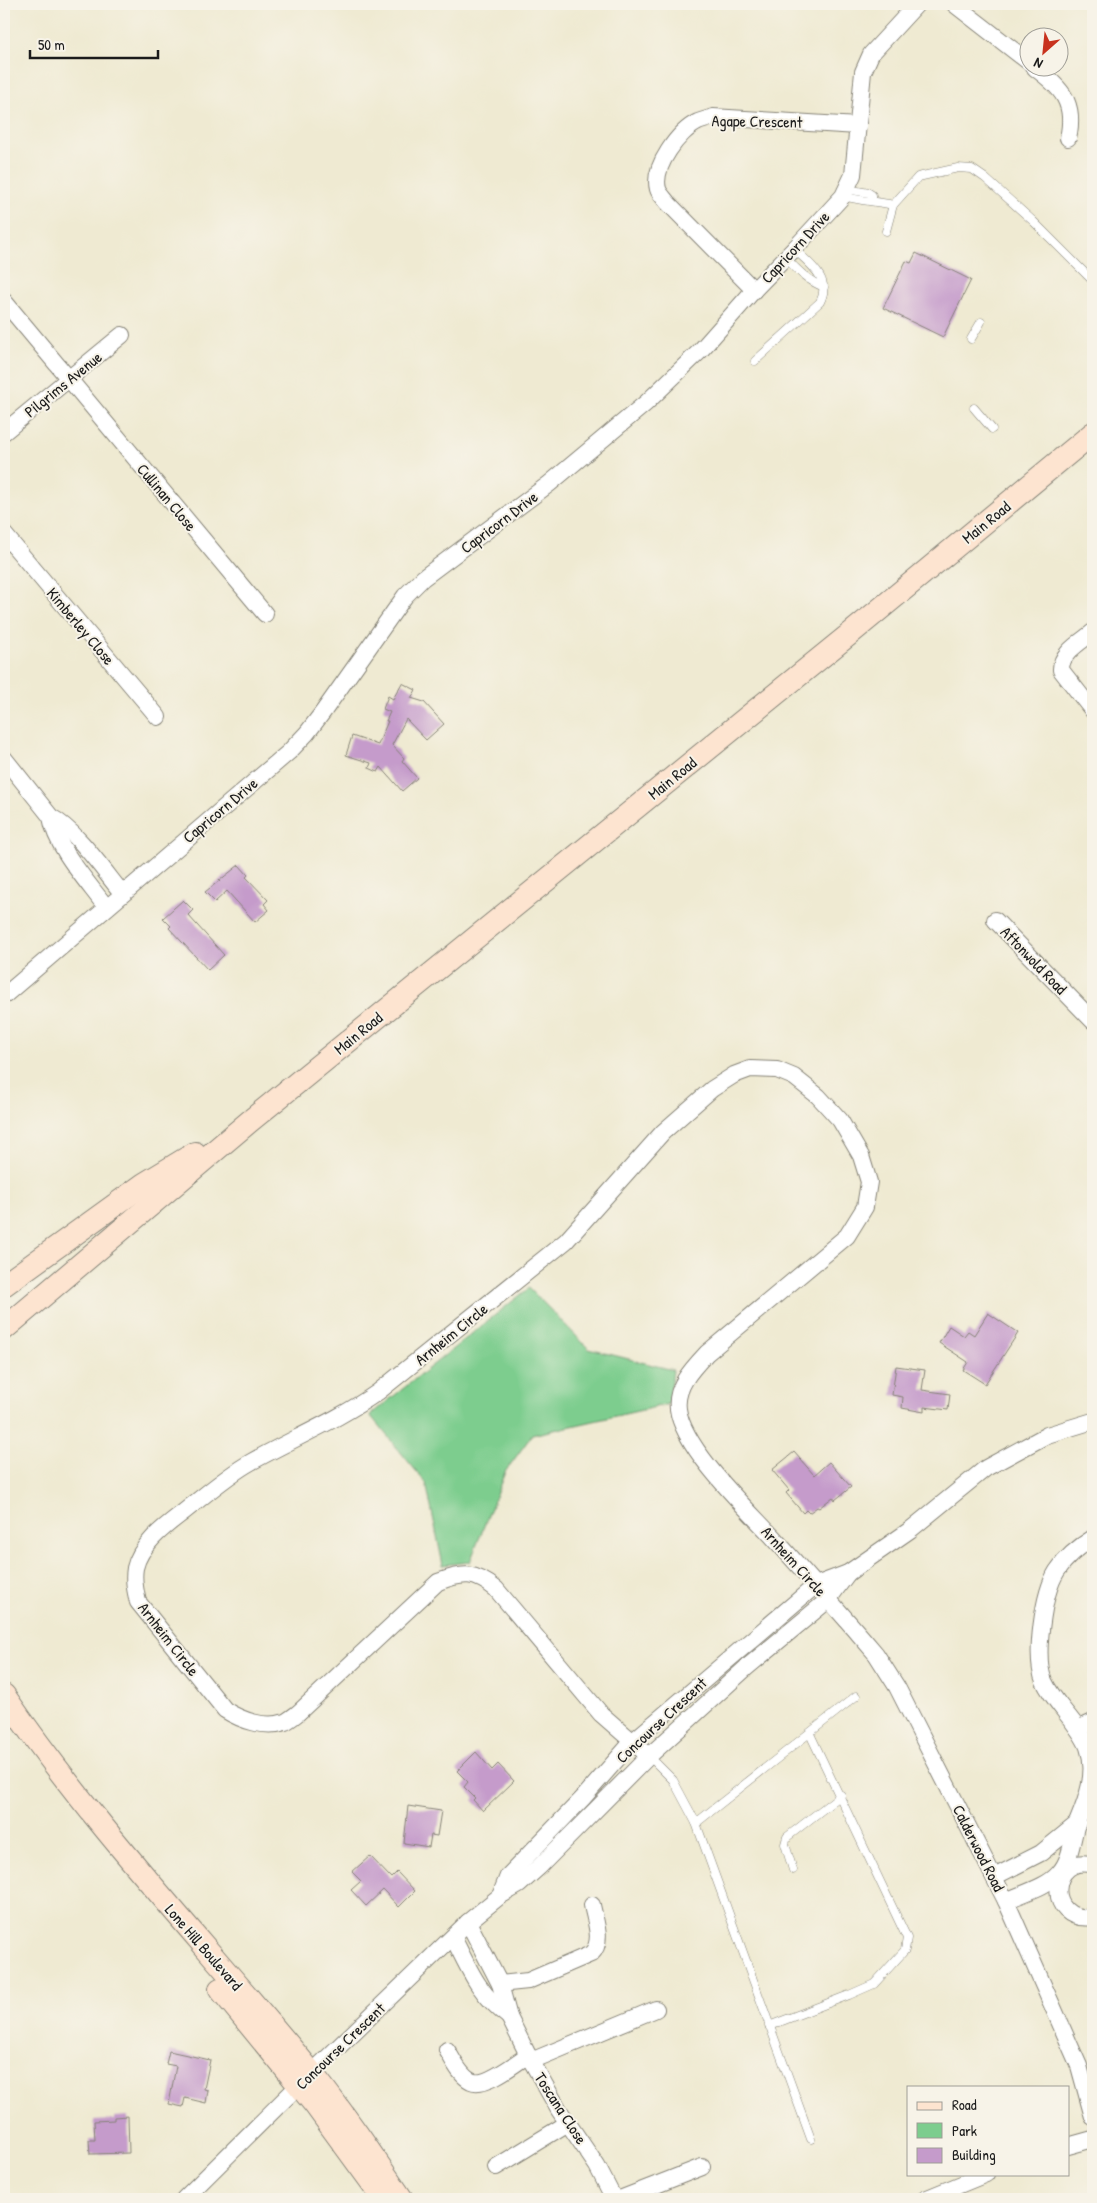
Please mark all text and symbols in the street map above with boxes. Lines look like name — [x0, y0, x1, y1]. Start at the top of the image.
scale bar — [30, 28, 158, 60]
north arrow — [1020, 28, 1070, 78]
text: 50 m — [38, 34, 65, 55]
text: N — [1030, 54, 1046, 74]
street label: Agape Crescent — [711, 109, 803, 133]
street label: Capricorn Drive — [756, 206, 835, 288]
street label: Pilgrims Avenue — [20, 346, 107, 422]
street label: Cullinan Close — [132, 458, 202, 536]
street label: Capricorn Drive — [456, 485, 543, 558]
street label: Main Road — [957, 496, 1015, 548]
street label: Kimberley Close — [42, 583, 120, 670]
street label: Main Road — [643, 752, 701, 804]
street label: Capricorn Drive — [178, 772, 263, 848]
street label: Aftonwold Road — [996, 921, 1072, 999]
street label: Main Road — [329, 1007, 387, 1059]
street label: Arnheim Circle — [410, 1297, 493, 1370]
street label: Arnheim Circle — [756, 1521, 832, 1601]
street label: Arnheim Circle — [133, 1598, 205, 1681]
street label: Concourse Crescent — [611, 1672, 712, 1768]
street label: Calderwood Road — [948, 1801, 1010, 1895]
street label: Lone Hill Boulevard — [160, 1899, 248, 1995]
street label: Concourse Crescent — [290, 1997, 390, 2094]
street label: Toscana Close — [530, 2068, 593, 2149]
legend — [907, 2086, 1070, 2176]
text: Road — [952, 2094, 977, 2115]
text: Park — [952, 2120, 977, 2141]
text: Building — [952, 2144, 996, 2165]

